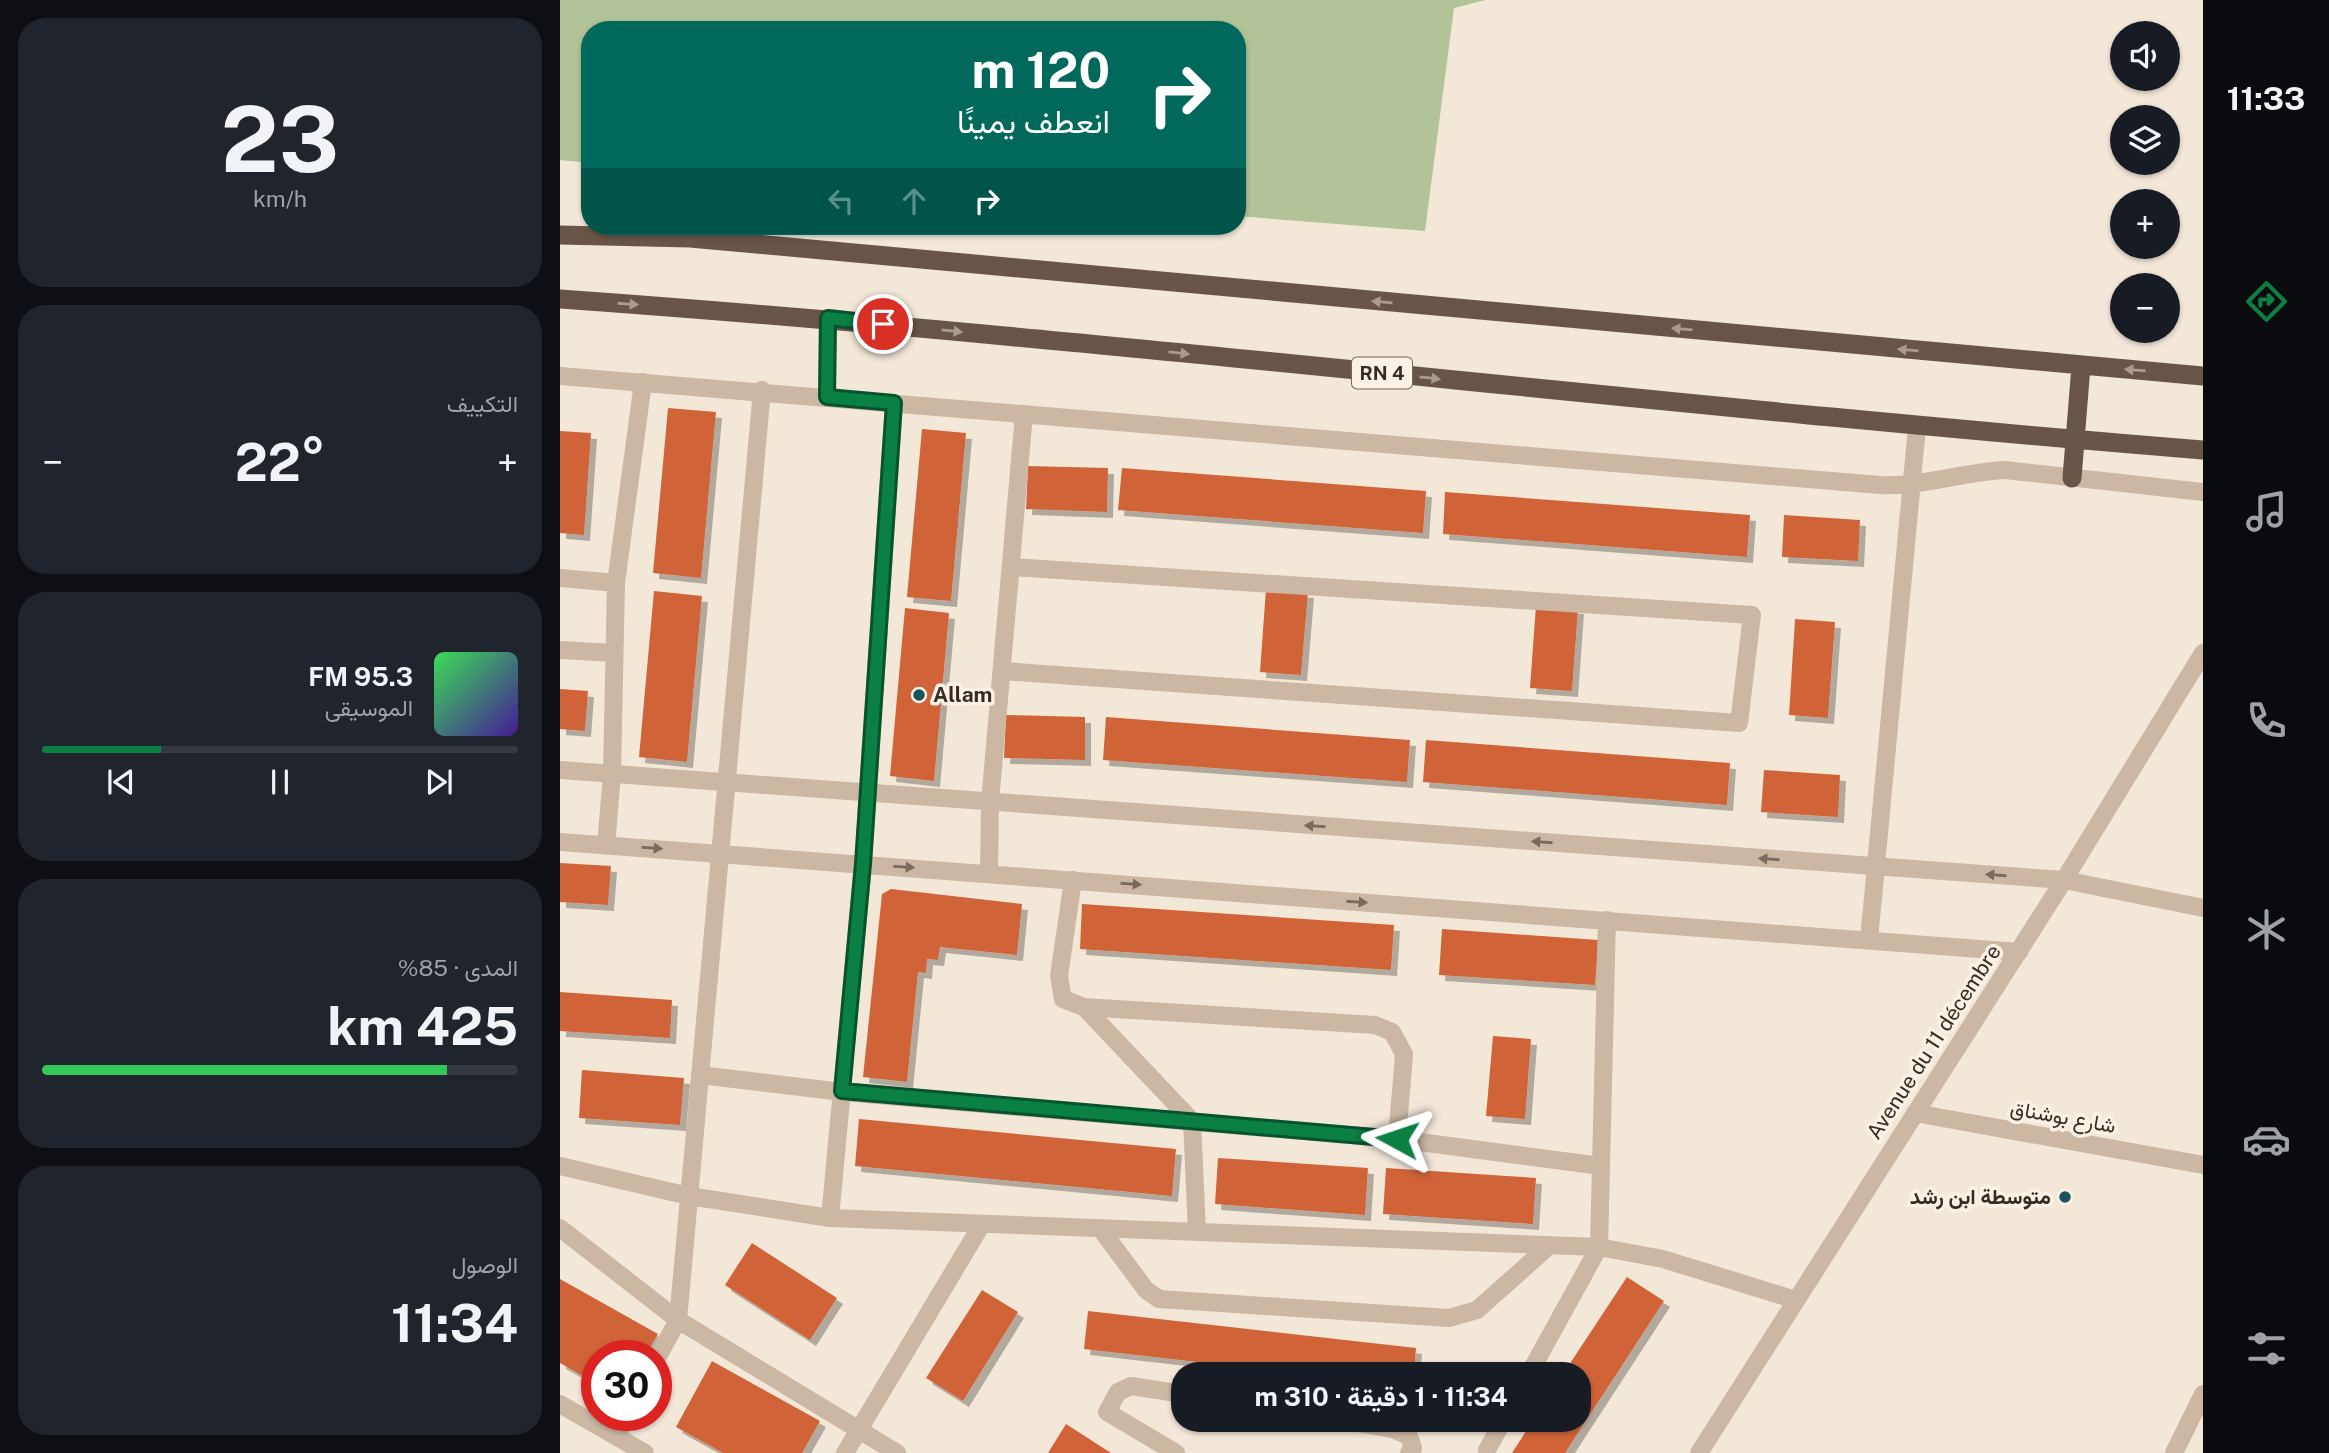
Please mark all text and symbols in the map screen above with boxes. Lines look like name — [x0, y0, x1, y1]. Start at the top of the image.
map controls — [2110, 21, 2180, 343]
button: sound — [2110, 21, 2180, 91]
text: 120 m — [971, 41, 1110, 99]
icon: right — [1134, 49, 1225, 140]
text: 11:33 — [2227, 80, 2305, 117]
text: 23 — [221, 86, 339, 192]
text: انعطف يمينًا — [957, 103, 1110, 140]
button: layers — [2110, 105, 2180, 175]
icon: left — [822, 182, 860, 220]
icon: ahead — [895, 182, 933, 220]
icon: right — [968, 182, 1006, 220]
text: km/h — [253, 185, 307, 212]
button: + — [2110, 189, 2180, 259]
button: − — [2110, 273, 2180, 343]
icon: directions — [2242, 277, 2291, 326]
pin — [853, 294, 913, 354]
one-way arrow — [1371, 296, 1393, 307]
one-way arrow — [617, 299, 639, 310]
icon: arrive — [864, 305, 902, 343]
one-way arrow — [1671, 323, 1693, 334]
one-way arrow — [942, 325, 964, 336]
one-way arrow — [1897, 344, 1919, 355]
one-way arrow — [1168, 348, 1190, 359]
road number: RN 4 — [1352, 358, 1412, 388]
one-way arrow — [2124, 364, 2146, 375]
one-way arrow — [1419, 373, 1441, 384]
text: التكييف — [447, 390, 518, 417]
text: 22° — [235, 432, 325, 493]
text: − — [42, 440, 63, 485]
text: + — [497, 440, 518, 485]
icon: music — [2242, 487, 2291, 536]
text: 95.3 FM — [308, 661, 413, 692]
place label: Allam — [933, 682, 992, 707]
marker: Allam — [911, 687, 927, 703]
text: الموسيقى — [325, 694, 413, 721]
icon: phone — [2242, 696, 2291, 745]
icon: previous — [102, 763, 140, 801]
icon: pause — [261, 763, 299, 801]
icon: next — [420, 763, 458, 801]
one-way arrow — [1304, 820, 1326, 831]
one-way arrow — [1531, 836, 1553, 847]
one-way arrow — [642, 843, 664, 854]
one-way arrow — [1758, 853, 1780, 864]
one-way arrow — [893, 862, 915, 873]
one-way arrow — [1985, 869, 2007, 880]
one-way arrow — [1120, 879, 1142, 890]
one-way arrow — [1347, 896, 1369, 907]
icon: climate — [2242, 905, 2291, 954]
street label: Avenue du 11 décembre — [1861, 940, 2006, 1144]
text: المدى · 85% — [398, 954, 518, 981]
text: 425 km — [327, 996, 518, 1057]
street label: شارع بوشناق — [2008, 1095, 2118, 1140]
position arrow — [1360, 1102, 1434, 1176]
icon: car — [2242, 1115, 2291, 1164]
place label: متوسطة ابن رشد — [1910, 1184, 2051, 1210]
marker: متوسطة ابن رشد — [2057, 1189, 2073, 1205]
text: الوصول — [452, 1251, 518, 1278]
text: 11:34 — [391, 1293, 518, 1354]
icon: filters — [2242, 1324, 2291, 1373]
speed limit sign: 30 — [581, 1340, 672, 1431]
text: 11:34 · 1 دقيقة · 310 m — [1255, 1381, 1507, 1412]

